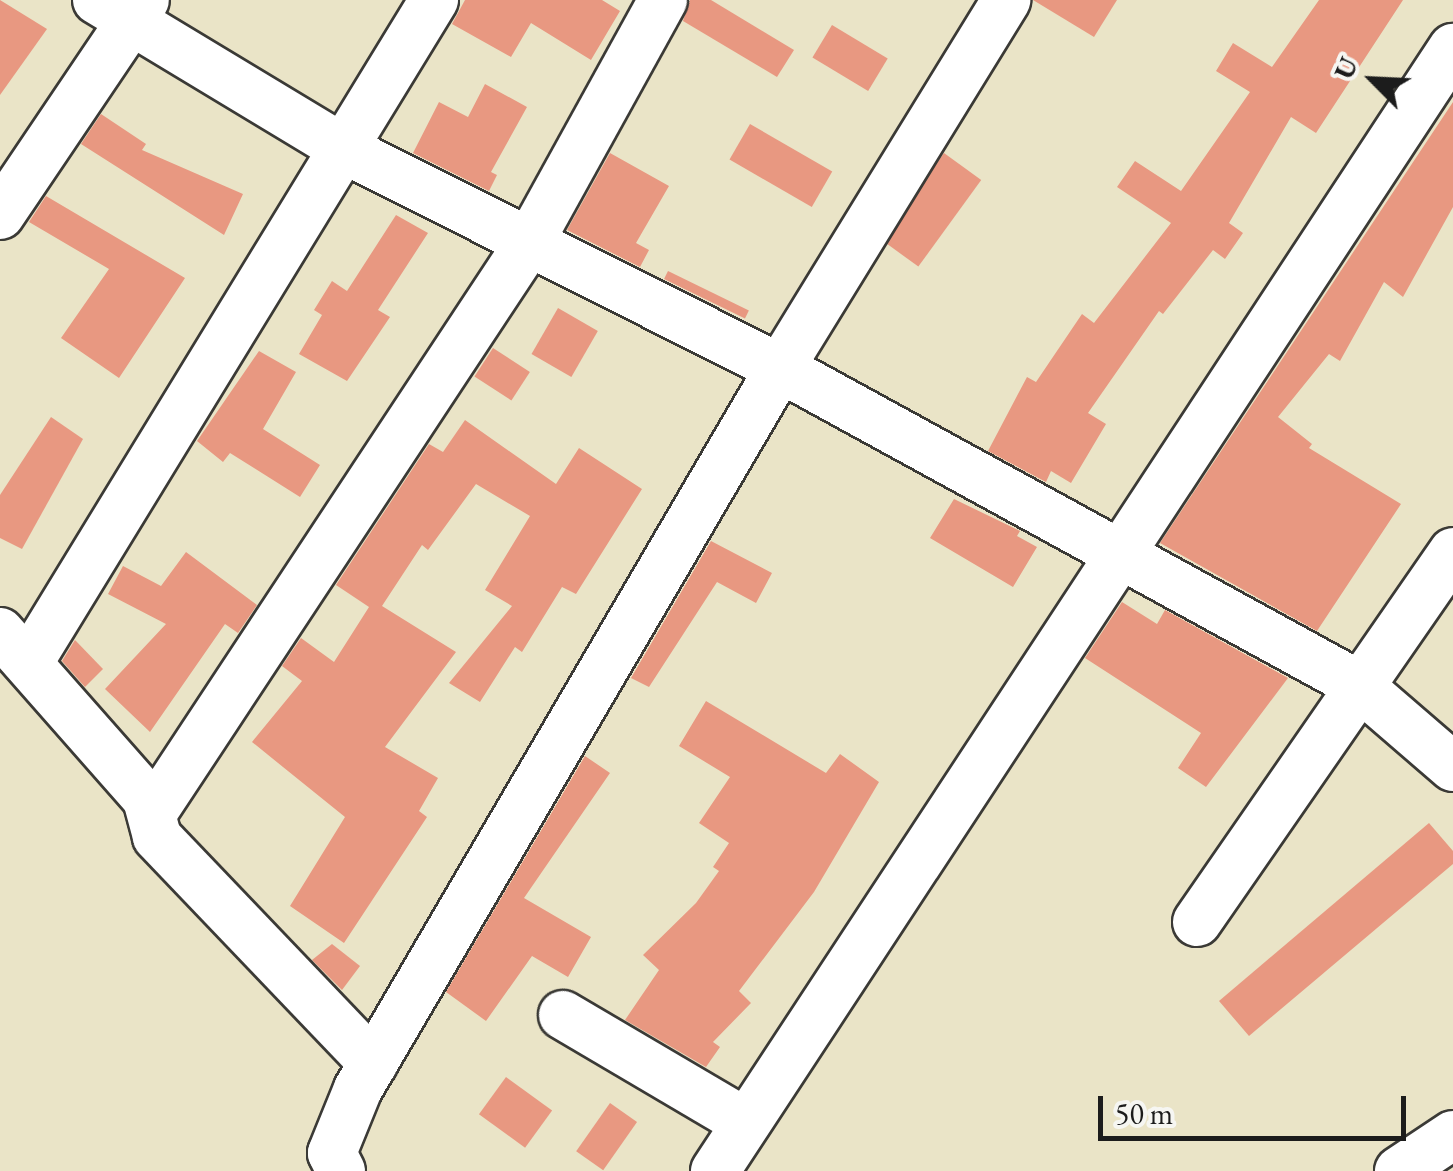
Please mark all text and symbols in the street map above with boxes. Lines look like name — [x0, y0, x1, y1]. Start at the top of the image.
north arrow — [1323, 30, 1423, 130]
text: U — [1325, 51, 1366, 85]
scale bar — [1103, 1076, 1410, 1138]
text: 50 m — [1115, 1094, 1173, 1133]

